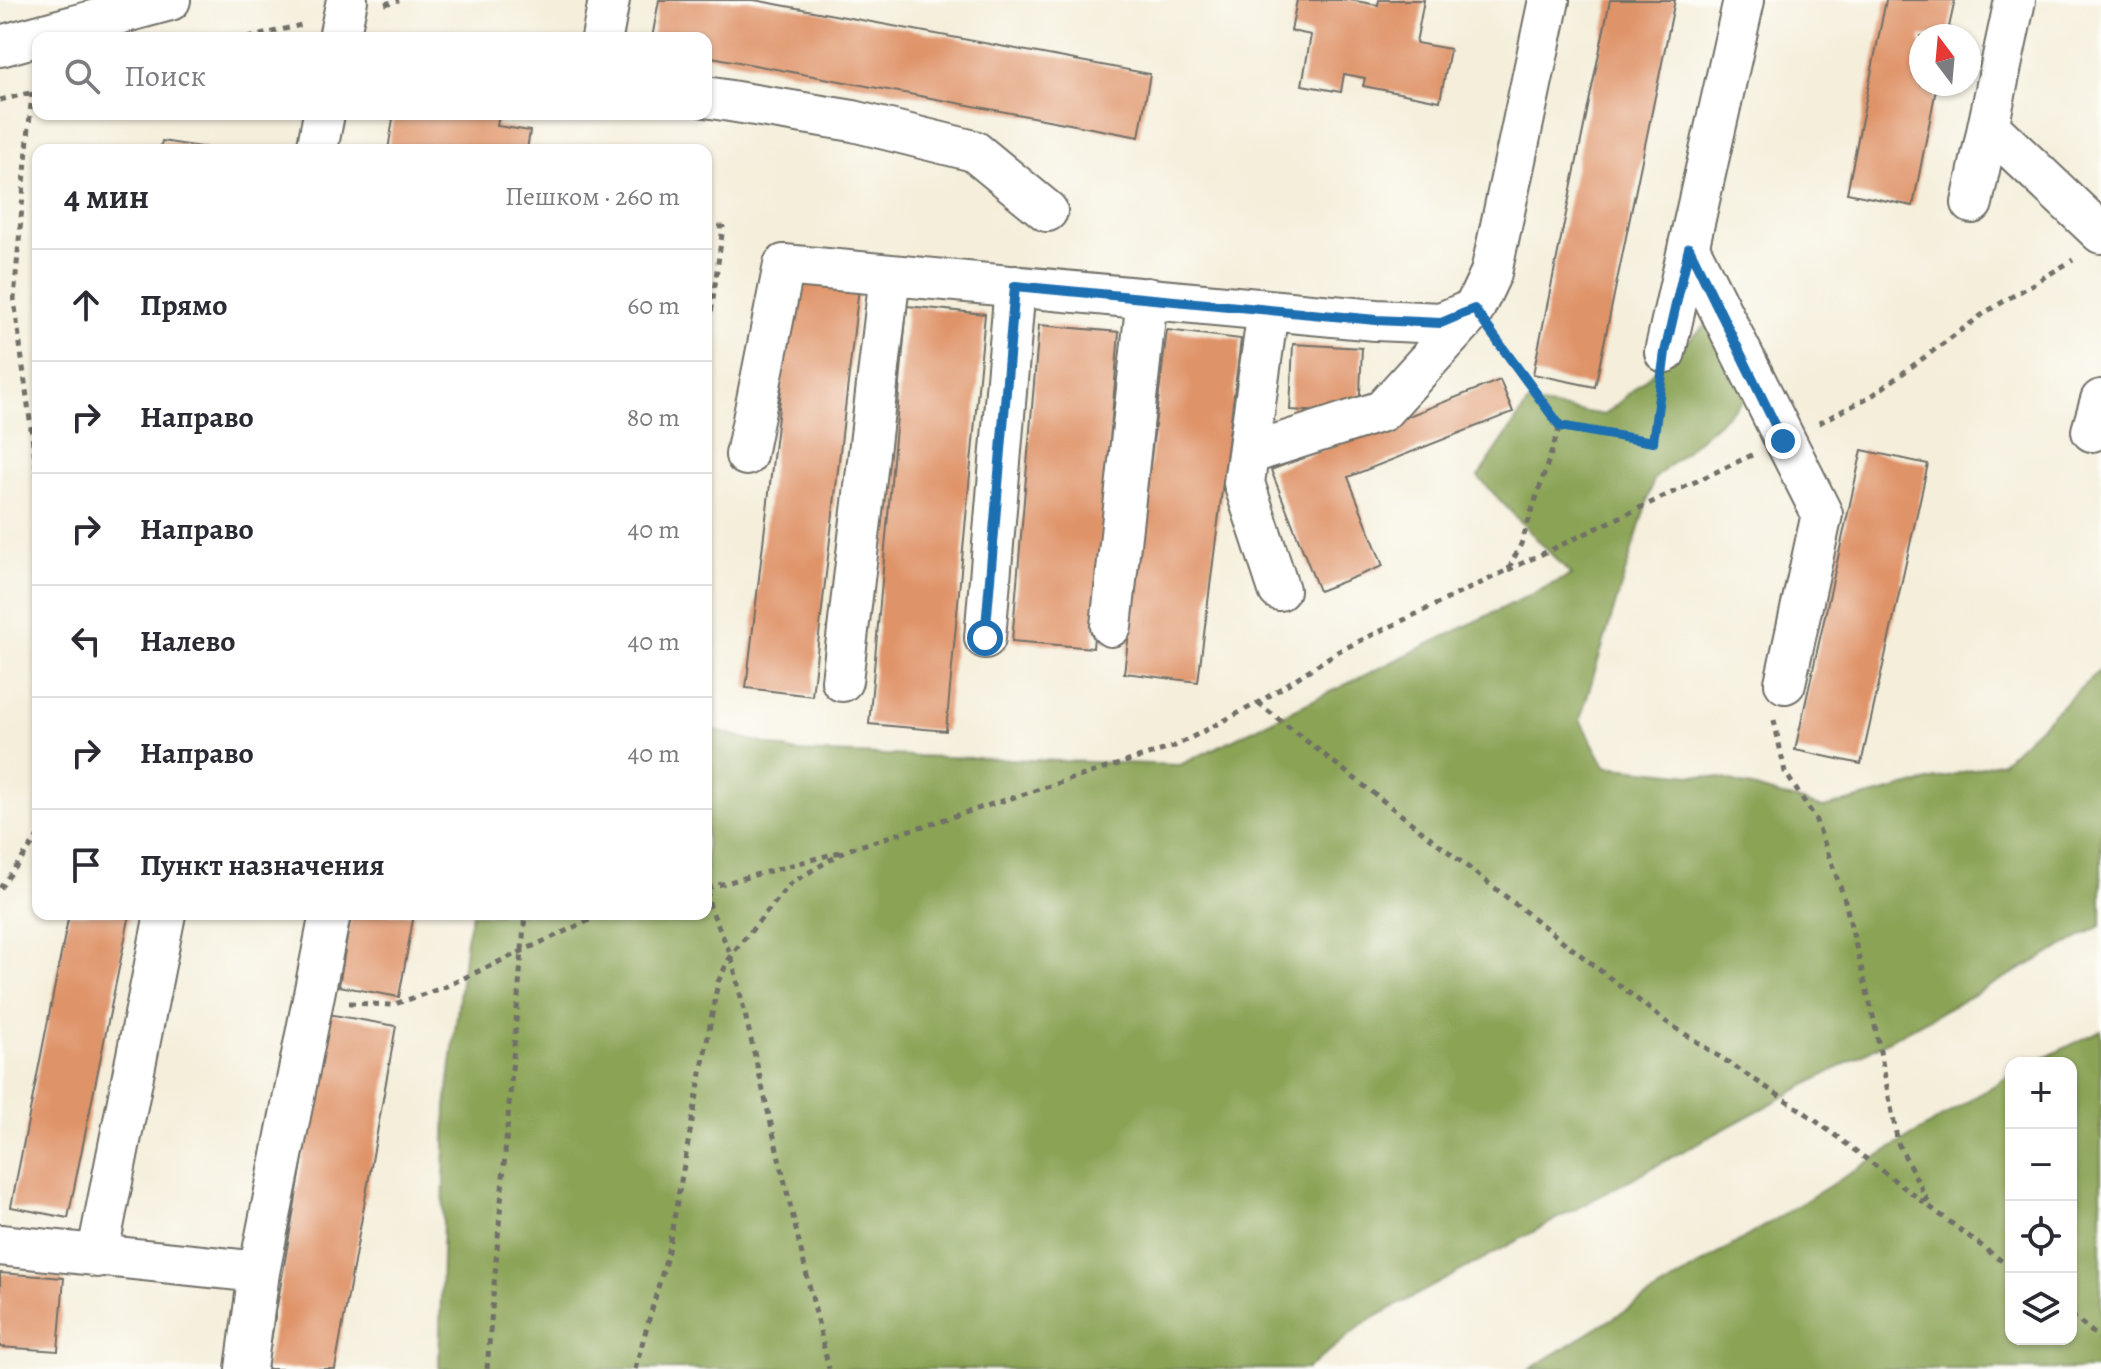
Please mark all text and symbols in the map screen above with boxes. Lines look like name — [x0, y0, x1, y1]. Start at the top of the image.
north arrow — [1909, 24, 1981, 96]
search box — [32, 32, 712, 120]
icon: search — [60, 54, 104, 98]
text: Поиск — [124, 56, 206, 96]
text: 4 мин — [64, 173, 149, 220]
text: Пешком · 260 m — [505, 179, 680, 214]
icon: ahead — [64, 283, 108, 327]
text: Прямо — [140, 285, 227, 325]
text: 60 m — [627, 288, 680, 323]
icon: right — [64, 395, 108, 439]
text: Направо — [140, 397, 254, 437]
text: 80 m — [627, 400, 680, 435]
route end — [1765, 423, 1801, 459]
icon: right — [64, 507, 108, 551]
text: Направо — [140, 509, 254, 549]
text: 40 m — [628, 512, 680, 547]
icon: left — [64, 619, 108, 663]
route start — [967, 620, 1003, 656]
text: Налево — [140, 621, 235, 661]
text: 40 m — [628, 624, 680, 659]
icon: right — [64, 731, 108, 775]
text: Направо — [140, 733, 254, 773]
text: 40 m — [628, 736, 680, 771]
icon: arrive — [64, 843, 108, 887]
text: Пункт назначения — [140, 845, 385, 885]
map controls — [2005, 1057, 2077, 1345]
button: + — [2005, 1057, 2077, 1129]
button: − — [2005, 1129, 2077, 1201]
button: locate — [2005, 1201, 2077, 1273]
button: layers — [2005, 1273, 2077, 1345]

